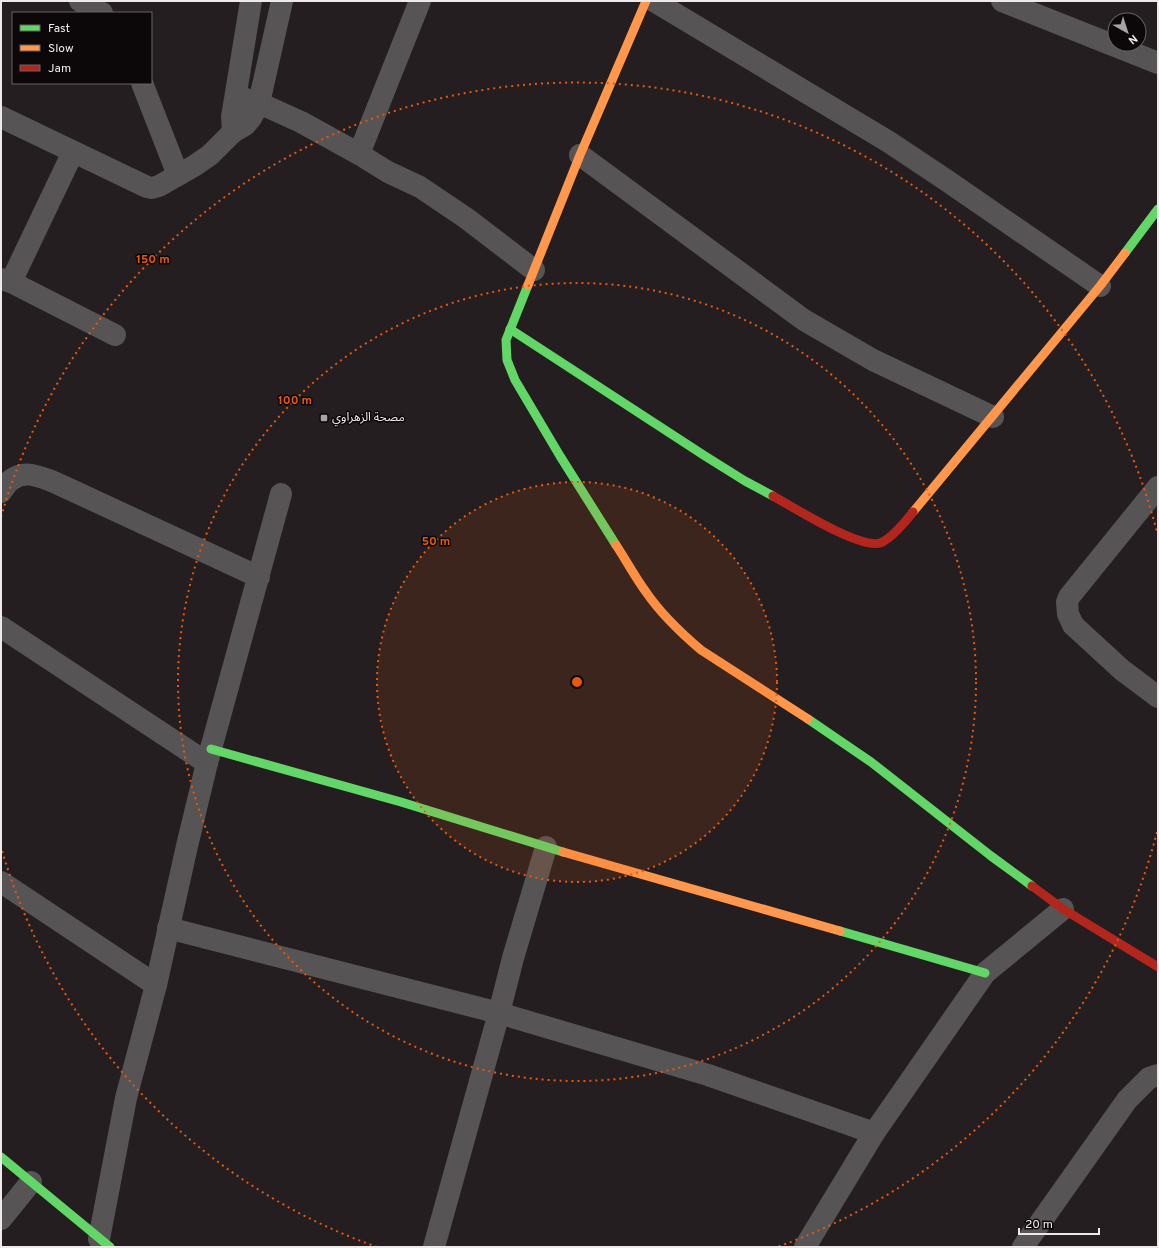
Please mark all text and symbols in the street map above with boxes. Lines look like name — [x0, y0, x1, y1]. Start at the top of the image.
legend — [12, 12, 152, 84]
north arrow — [1107, 12, 1147, 52]
text: Fast — [48, 21, 70, 37]
text: N — [1125, 31, 1140, 47]
text: Slow — [48, 41, 74, 57]
text: Jam — [48, 61, 71, 77]
text: 150 m — [136, 252, 170, 268]
text: 100 m — [278, 393, 312, 409]
place label: مصحة الزهراوي — [332, 410, 405, 427]
marker: مصحة الزهراوي — [319, 413, 329, 423]
text: 50 m — [422, 534, 450, 550]
centre of rings — [570, 675, 584, 689]
scale bar — [1019, 1210, 1099, 1236]
text: 20 m — [1025, 1217, 1053, 1233]

